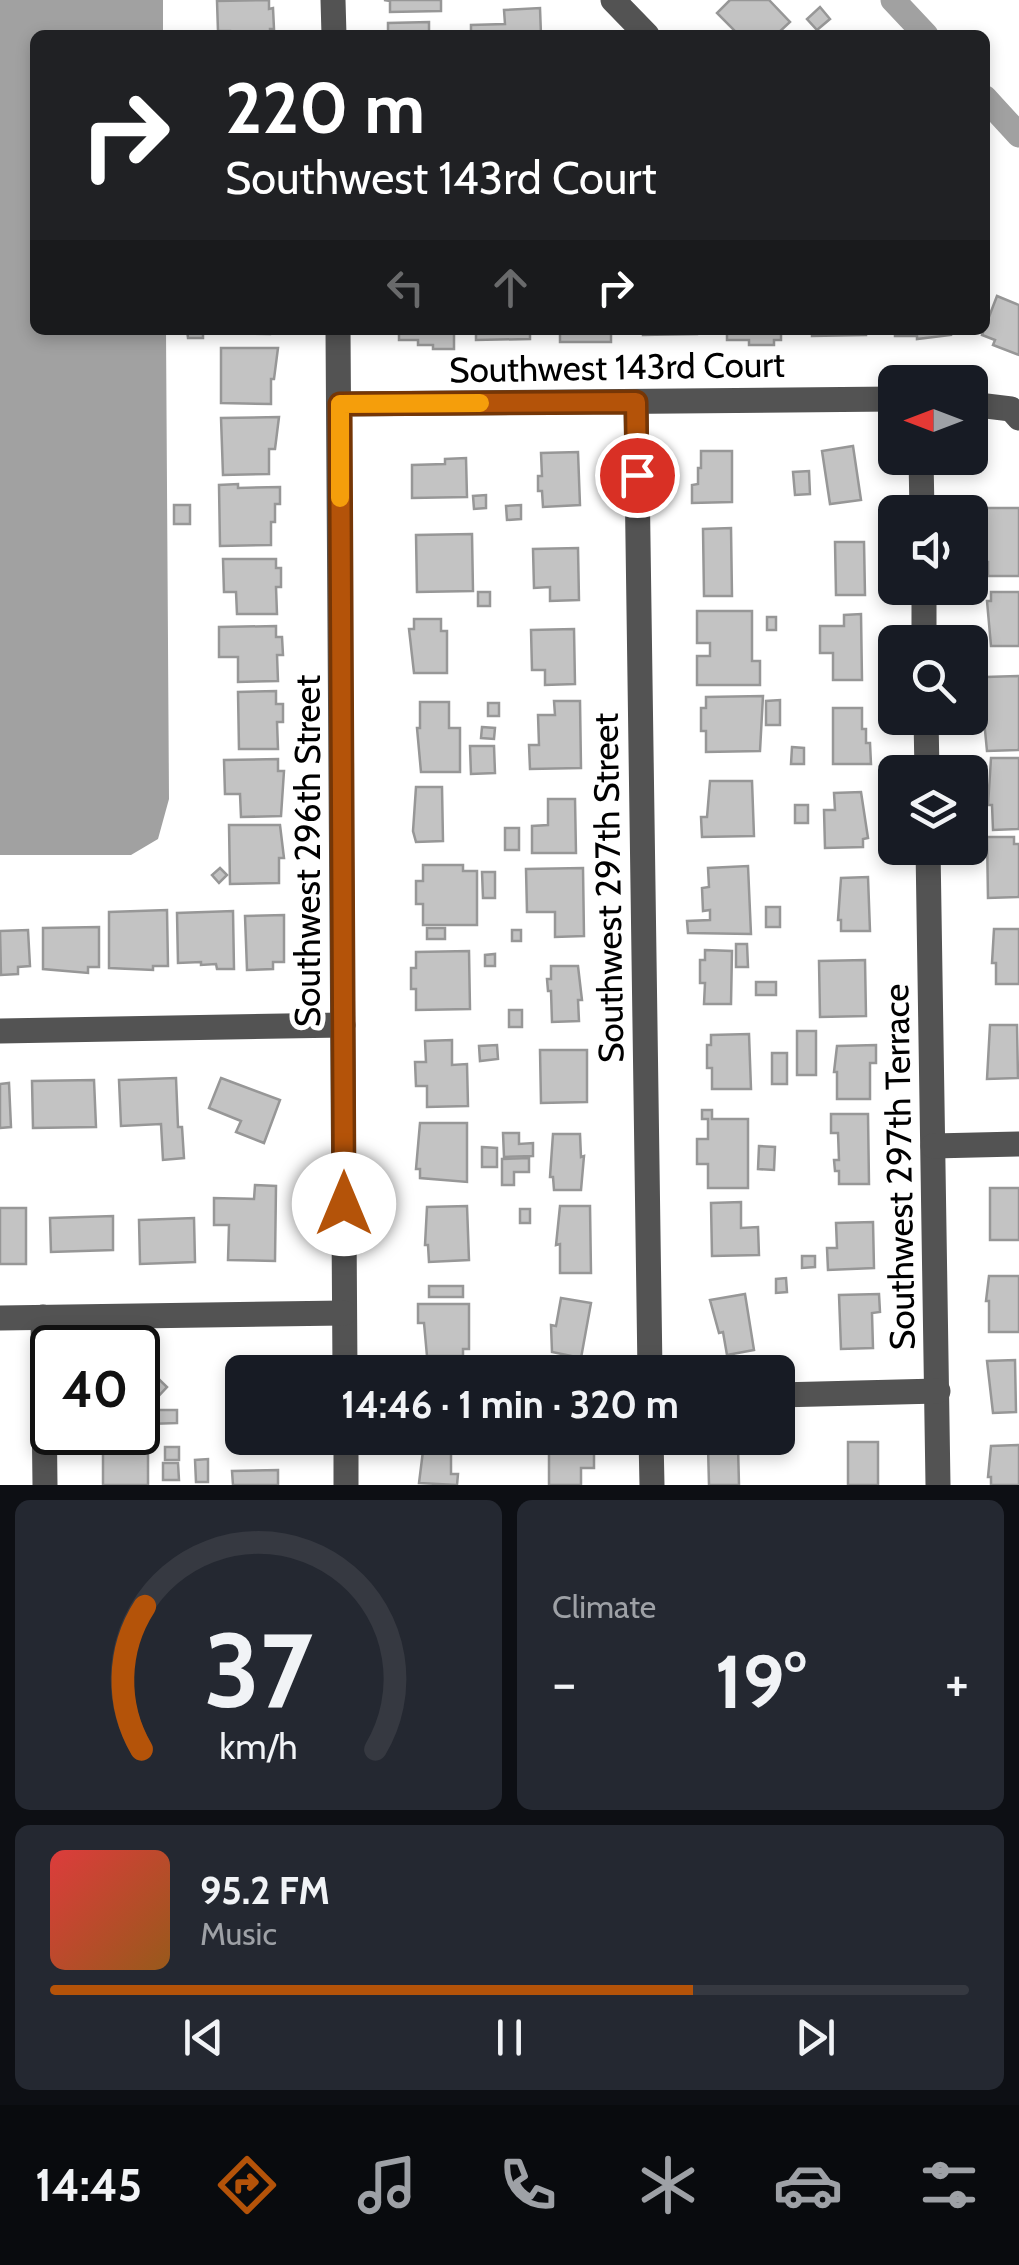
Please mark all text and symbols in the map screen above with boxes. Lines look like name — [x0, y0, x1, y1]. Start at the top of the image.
text: 220 m — [225, 65, 425, 151]
icon: right — [60, 70, 190, 200]
text: Southwest 143rd Court — [225, 151, 657, 205]
icon: left — [378, 260, 433, 315]
icon: ahead — [483, 260, 538, 315]
icon: right — [588, 260, 643, 315]
street label: Southwest 143rd Court — [449, 343, 785, 391]
north arrow — [878, 365, 988, 475]
map controls — [878, 365, 988, 865]
pin — [595, 433, 680, 518]
icon: arrive — [610, 448, 665, 503]
button: sound — [878, 495, 988, 605]
button: search — [878, 625, 988, 735]
street label: Southwest 296th Street — [286, 675, 329, 1027]
street label: Southwest 297th Street — [583, 712, 633, 1063]
button: layers — [878, 755, 988, 865]
street label: Southwest 297th Terrace — [874, 983, 924, 1351]
position arrow — [292, 1152, 396, 1256]
speed limit sign: 40 — [30, 1325, 160, 1455]
text: 14:46 · 1 min · 320 m — [341, 1381, 679, 1428]
text: Climate — [552, 1587, 656, 1626]
text: 37 — [204, 1607, 313, 1733]
text: 19° — [715, 1636, 806, 1727]
text: − — [552, 1649, 576, 1716]
text: + — [945, 1649, 969, 1716]
text: km/h — [219, 1725, 298, 1768]
text: 95.2 FM — [200, 1867, 330, 1914]
text: Music — [200, 1914, 277, 1953]
icon: previous — [176, 2010, 231, 2065]
icon: pause — [482, 2010, 537, 2065]
icon: next — [788, 2010, 843, 2065]
icon: directions — [212, 2150, 282, 2220]
icon: music — [352, 2150, 422, 2220]
icon: phone — [493, 2150, 563, 2220]
icon: climate — [633, 2150, 703, 2220]
icon: car — [773, 2150, 843, 2220]
icon: filters — [914, 2150, 984, 2220]
text: 14:45 — [35, 2158, 142, 2212]

